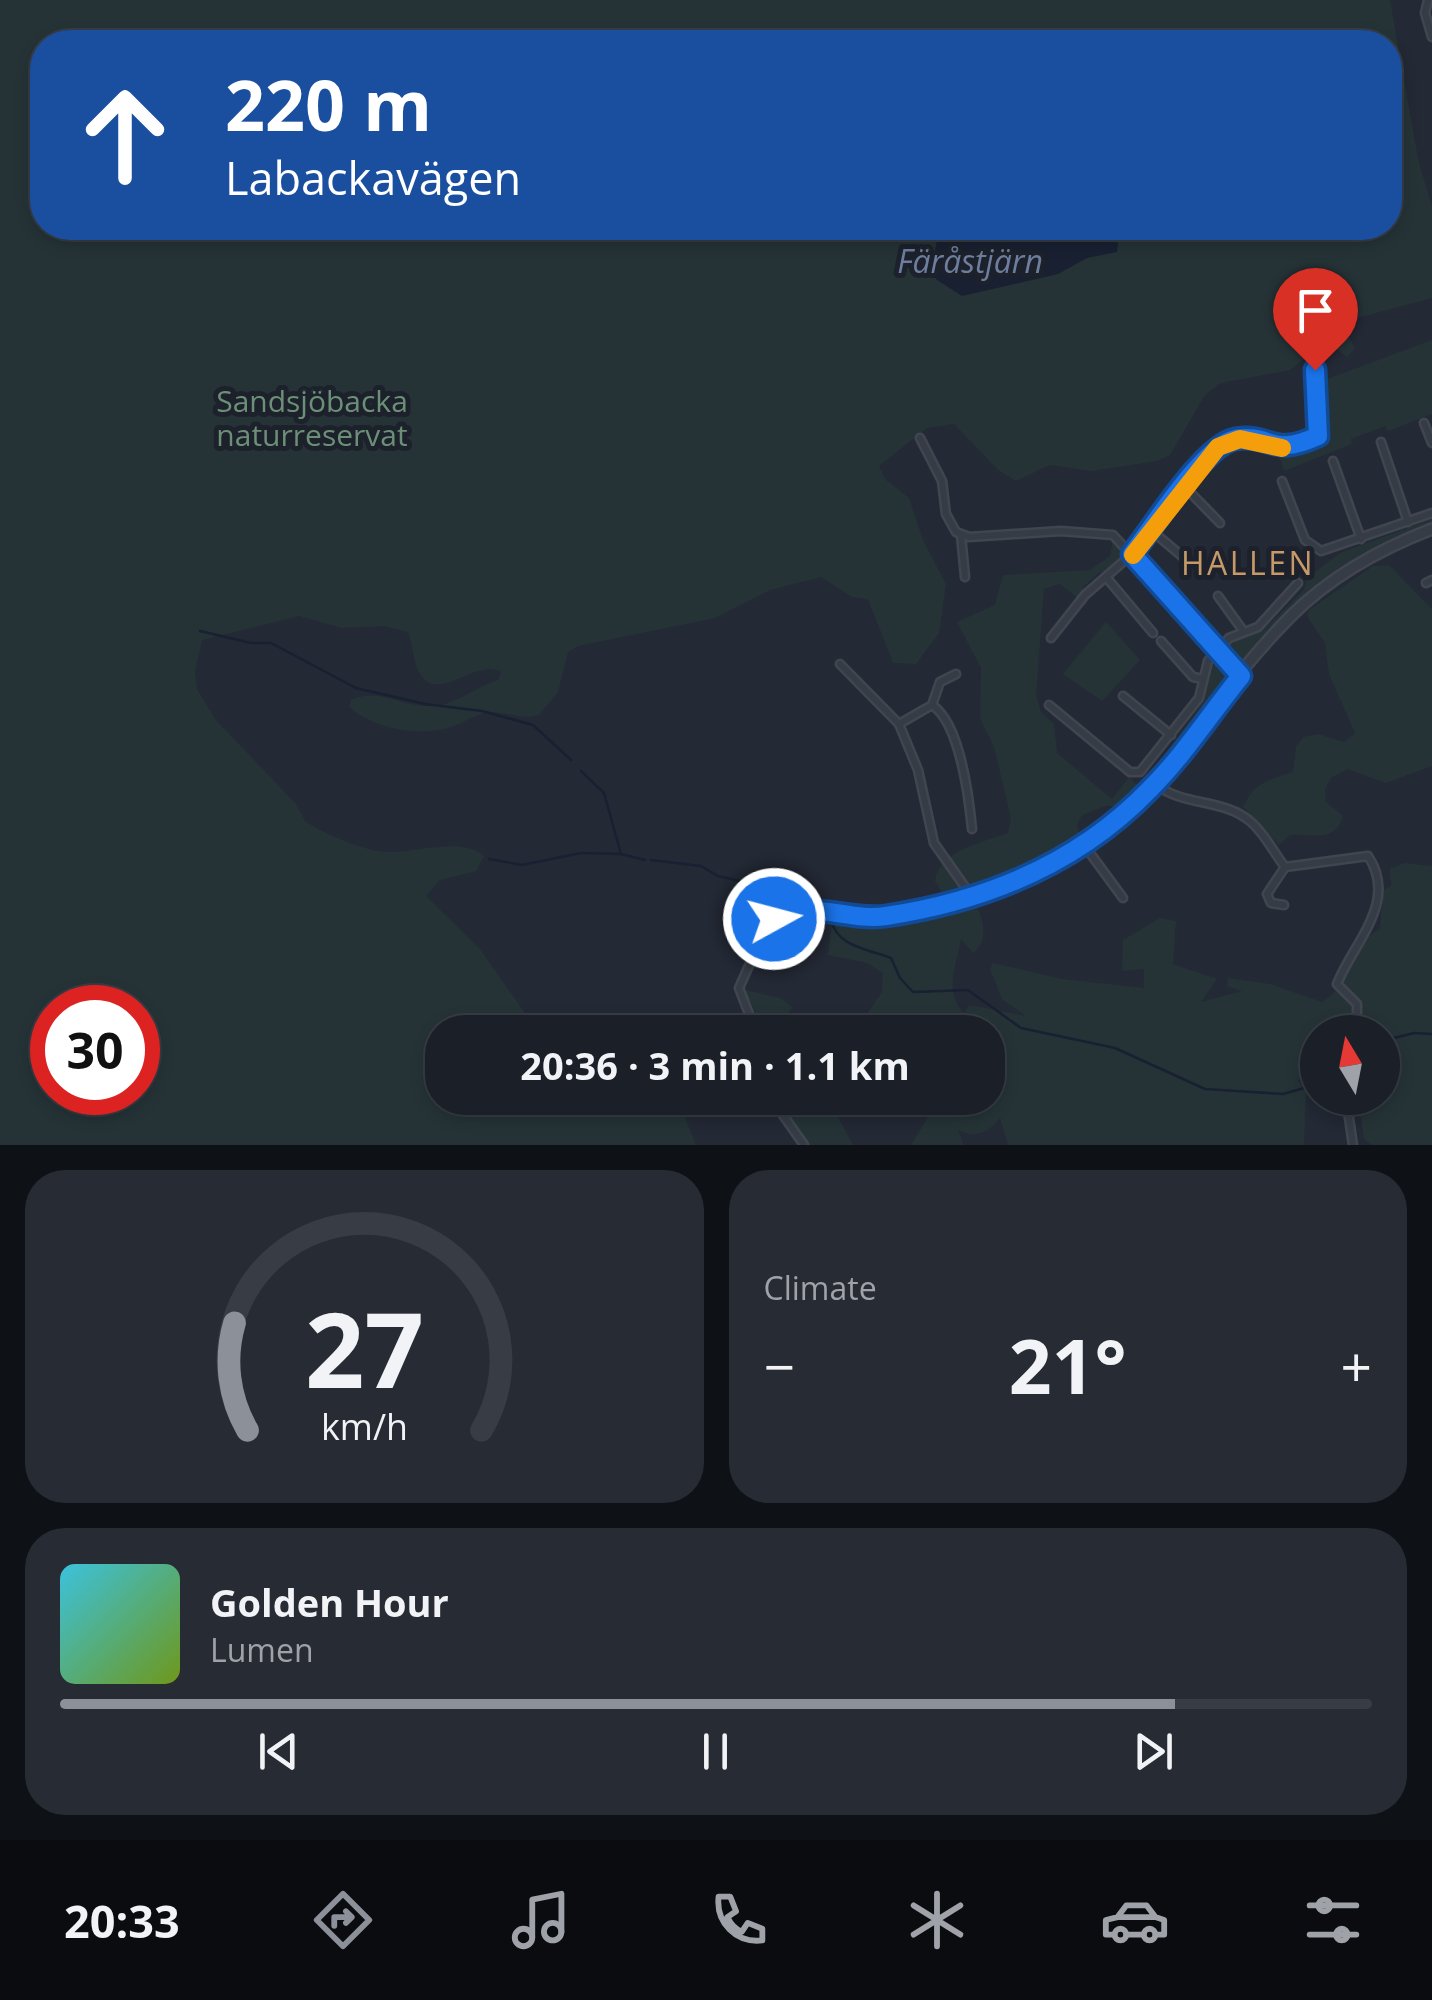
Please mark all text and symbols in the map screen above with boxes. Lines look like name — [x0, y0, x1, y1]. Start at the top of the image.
text: 220 m — [225, 56, 432, 152]
icon: ahead — [60, 70, 190, 200]
text: Labackavägen — [225, 147, 521, 208]
water label: Färåstjärn — [897, 239, 1043, 282]
pin — [1273, 268, 1358, 371]
icon: arrive — [1288, 283, 1343, 338]
park label: Sandsjöbacka naturreservat — [216, 380, 408, 455]
district label: HALLEN — [1181, 541, 1315, 584]
position arrow — [722, 867, 826, 971]
speed limit sign: 30 — [30, 985, 160, 1115]
north arrow — [1300, 1015, 1400, 1115]
map controls — [1300, 1015, 1400, 1115]
text: 20:36 · 3 min · 1.1 km — [520, 1039, 910, 1091]
text: Climate — [764, 1266, 877, 1309]
text: 27 — [305, 1277, 424, 1418]
text: 21° — [1009, 1314, 1127, 1416]
text: − — [764, 1328, 795, 1403]
text: + — [1341, 1328, 1372, 1403]
text: km/h — [321, 1402, 408, 1450]
text: Golden Hour — [210, 1576, 449, 1628]
text: Lumen — [210, 1628, 314, 1671]
icon: previous — [251, 1724, 306, 1779]
icon: pause — [688, 1724, 743, 1779]
icon: next — [1126, 1724, 1181, 1779]
icon: directions — [308, 1885, 378, 1955]
icon: music — [506, 1885, 576, 1955]
icon: phone — [704, 1885, 774, 1955]
icon: climate — [902, 1885, 972, 1955]
icon: car — [1100, 1885, 1170, 1955]
icon: filters — [1298, 1885, 1368, 1955]
text: 20:33 — [64, 1890, 180, 1951]

